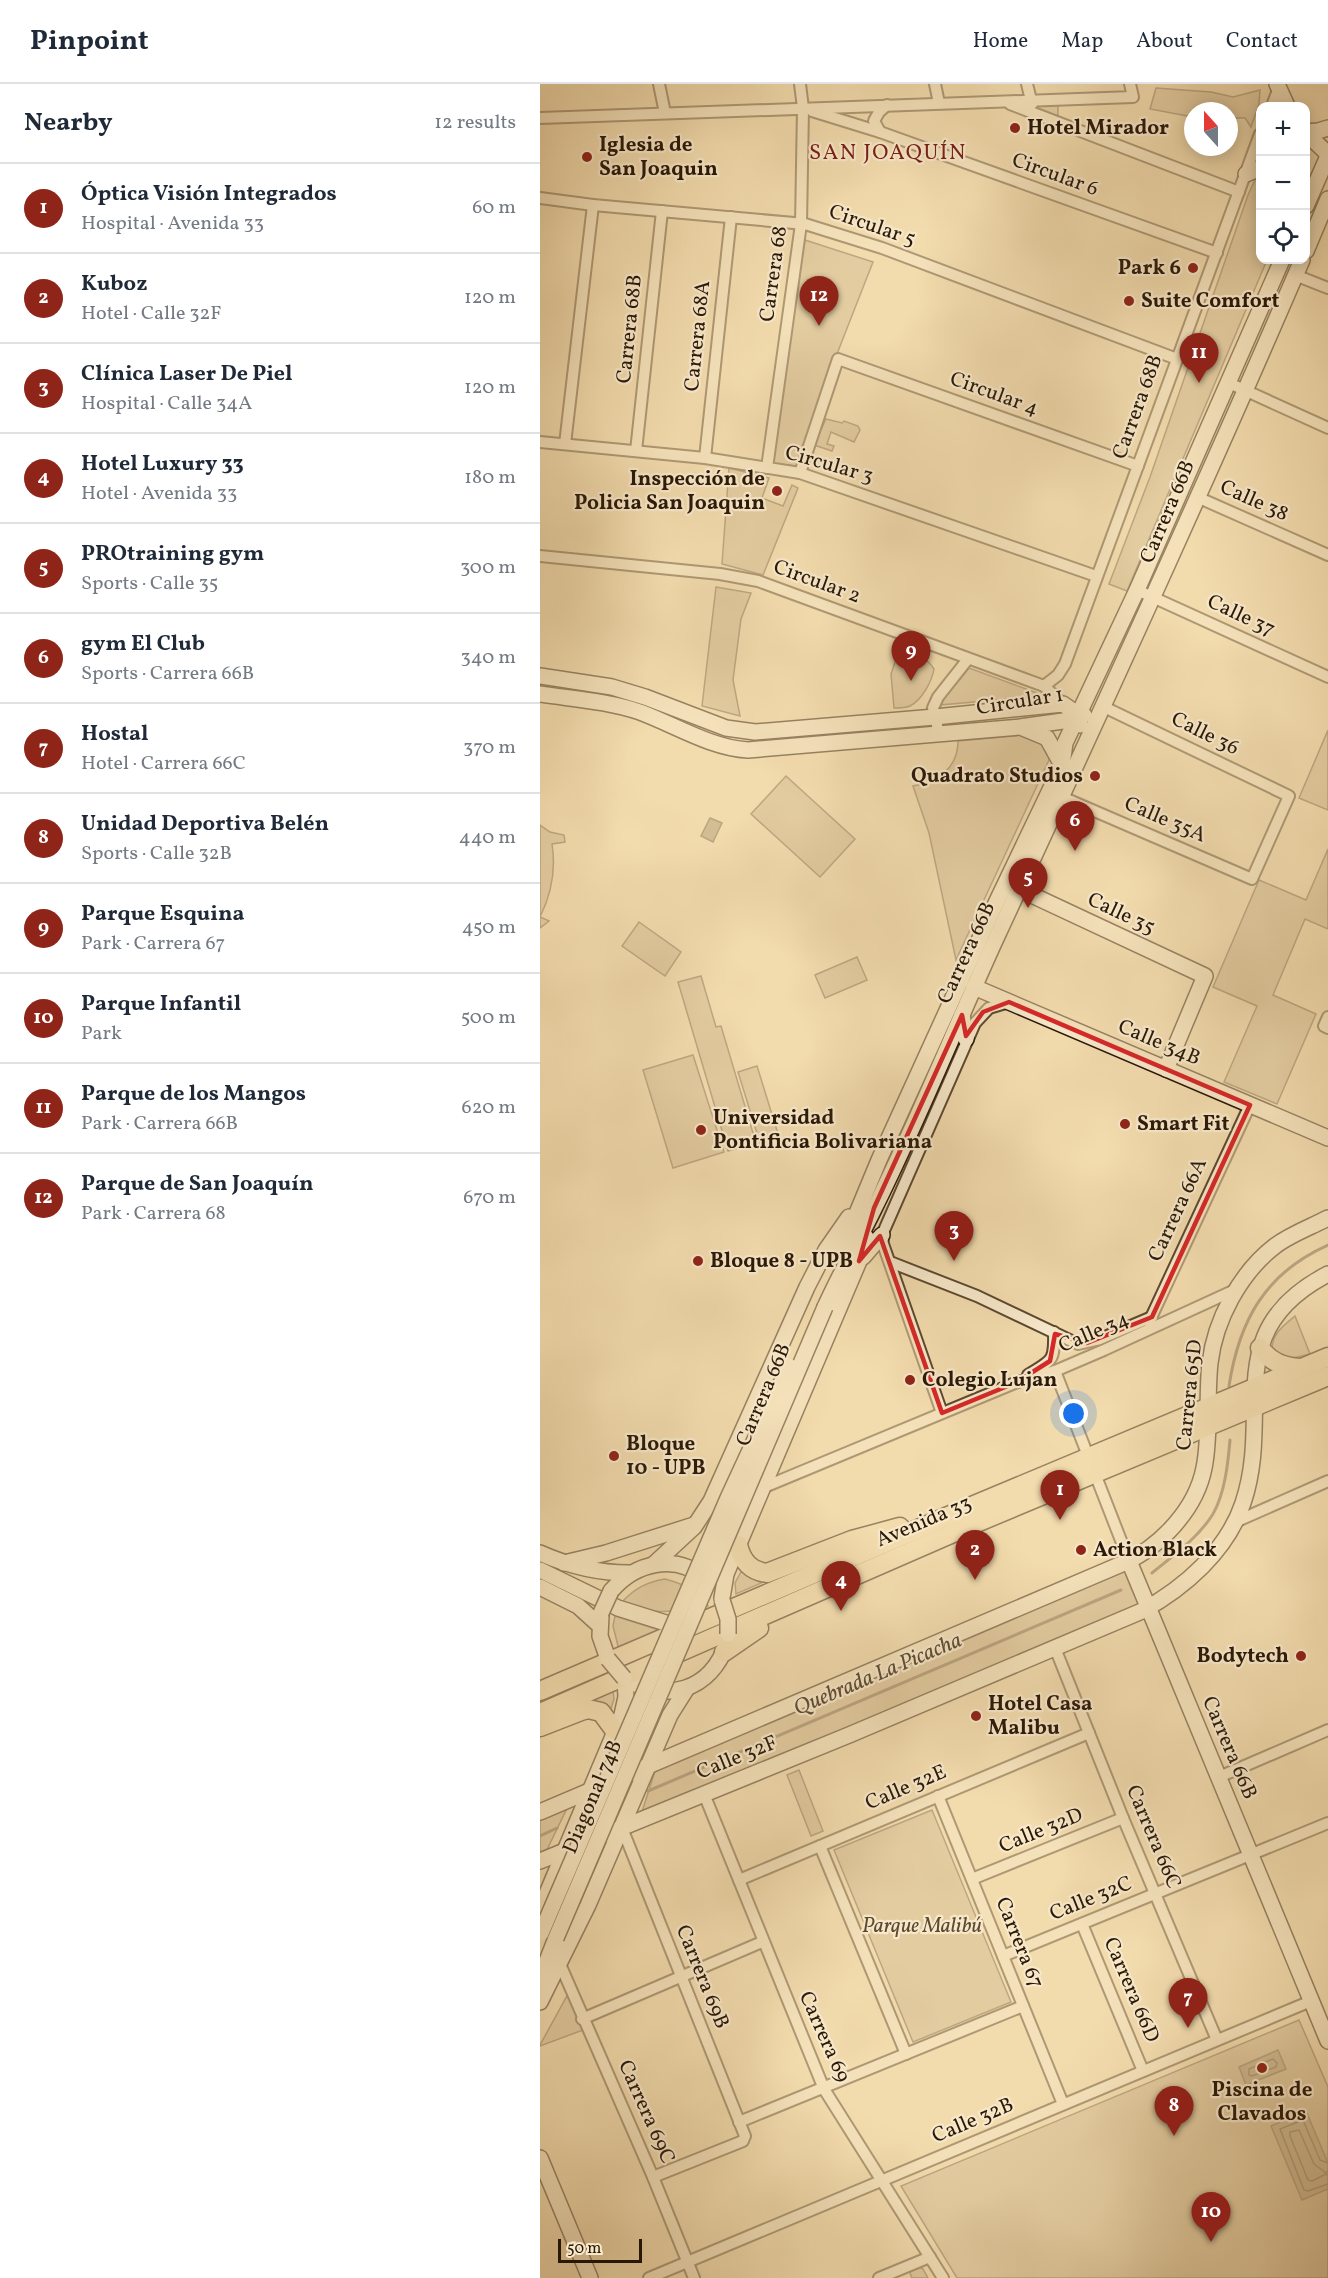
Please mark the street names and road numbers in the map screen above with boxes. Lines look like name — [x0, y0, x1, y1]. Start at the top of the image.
street label: Circular 6 — [1008, 146, 1102, 204]
street label: Circular 5 — [825, 198, 919, 254]
street label: Carrera 68 — [753, 224, 795, 324]
street label: Carrera 68B — [610, 273, 650, 385]
street label: Carrera 68A — [678, 279, 718, 393]
street label: Carrera 68B — [1106, 351, 1170, 463]
street label: Circular 4 — [946, 365, 1042, 423]
street label: Circular 3 — [781, 439, 877, 491]
street label: Carrera 66B — [1133, 456, 1203, 568]
street label: Calle 38 — [1215, 473, 1293, 529]
street label: Circular 2 — [769, 553, 865, 611]
street label: Calle 37 — [1202, 588, 1280, 644]
street label: Circular 1 — [974, 681, 1066, 723]
street label: Calle 36 — [1166, 705, 1244, 763]
street label: Calle 35A — [1120, 790, 1211, 850]
street label: Calle 35 — [1082, 886, 1160, 942]
street label: Carrera 66B — [931, 897, 1003, 1009]
street label: Calle 34B — [1113, 1013, 1205, 1073]
street label: Carrera 66A — [1141, 1153, 1215, 1267]
street label: Calle 34 — [1054, 1305, 1134, 1361]
street label: Carrera 65D — [1170, 1338, 1210, 1452]
street label: Carrera 66B — [729, 1339, 799, 1451]
street label: Avenida 33 — [872, 1489, 976, 1555]
street label: Carrera 66B — [1194, 1692, 1264, 1804]
street label: Calle 32F — [692, 1729, 782, 1787]
street label: Diagonal 74B — [556, 1736, 630, 1858]
street label: Calle 32E — [861, 1758, 951, 1818]
street label: Carrera 66C — [1118, 1781, 1188, 1893]
street label: Calle 32D — [995, 1801, 1087, 1861]
street label: Calle 32C — [1045, 1869, 1137, 1929]
street label: Carrera 67 — [988, 1893, 1050, 1993]
street label: Carrera 69B — [668, 1921, 736, 2033]
street label: Carrera 66D — [1096, 1933, 1166, 2047]
street label: Carrera 69 — [791, 1987, 857, 2087]
street label: Carrera 69C — [610, 2056, 682, 2168]
street label: Calle 32B — [928, 2091, 1018, 2151]

